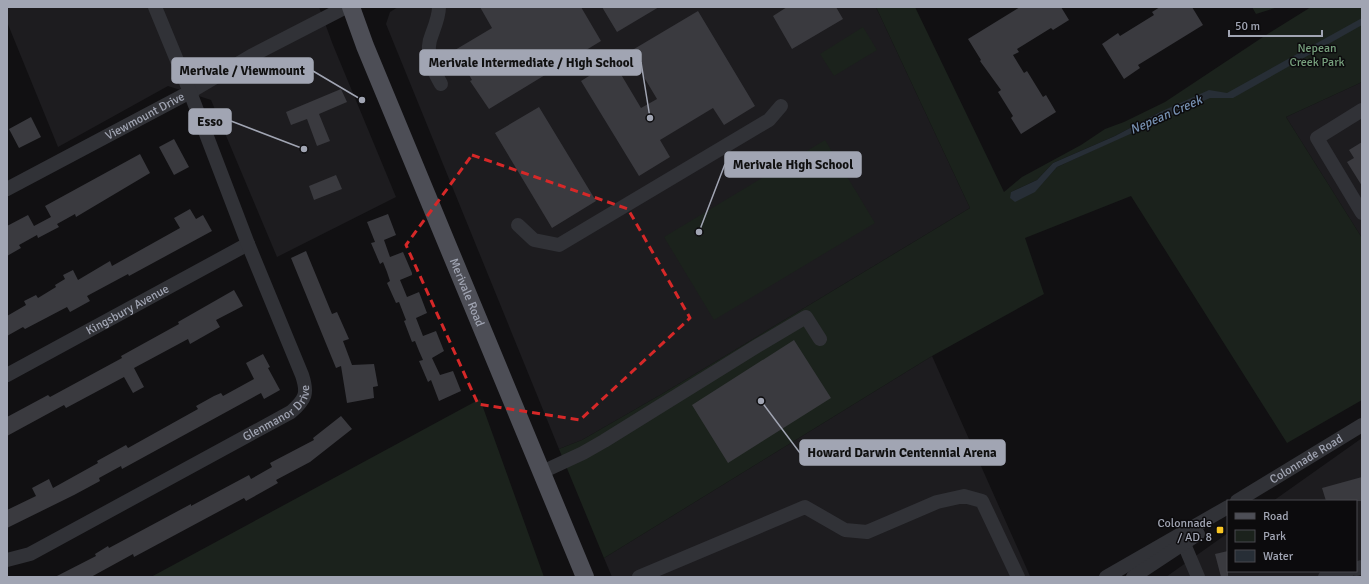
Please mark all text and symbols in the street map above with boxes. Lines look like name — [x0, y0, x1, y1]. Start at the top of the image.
scale bar — [1229, 12, 1322, 38]
text: 50 m — [1235, 19, 1260, 34]
park label: Nepean Creek Park — [1289, 41, 1345, 70]
callout: Merivale Intermediate / High School — [420, 50, 641, 75]
text: Merivale Intermediate / High School — [428, 55, 634, 71]
callout: Merivale / Viewmount — [172, 58, 313, 83]
text: Merivale / Viewmount — [179, 63, 305, 79]
street label: Viewmount Drive — [103, 89, 187, 143]
water label: Nepean Creek — [1127, 91, 1206, 138]
callout: Esso — [189, 109, 231, 134]
text: Esso — [197, 114, 223, 130]
callout: Merivale High School — [725, 152, 861, 177]
text: Merivale High School — [733, 157, 853, 173]
street label: Merivale Road — [446, 256, 488, 329]
street label: Kingsbury Avenue — [83, 281, 171, 338]
street label: Glenmanor Drive — [240, 384, 313, 444]
street label: Colonnade Road — [1267, 431, 1346, 487]
callout: Howard Darwin Centennial Arena — [800, 440, 1005, 465]
text: Howard Darwin Centennial Arena — [807, 445, 997, 461]
legend — [1227, 500, 1357, 572]
text: Road — [1263, 509, 1289, 524]
place label: Colonnade / AD. 8 — [1157, 516, 1212, 545]
marker: Colonnade / AD. 8 — [1215, 525, 1225, 535]
text: Park — [1263, 529, 1286, 544]
text: Water — [1263, 549, 1294, 564]

